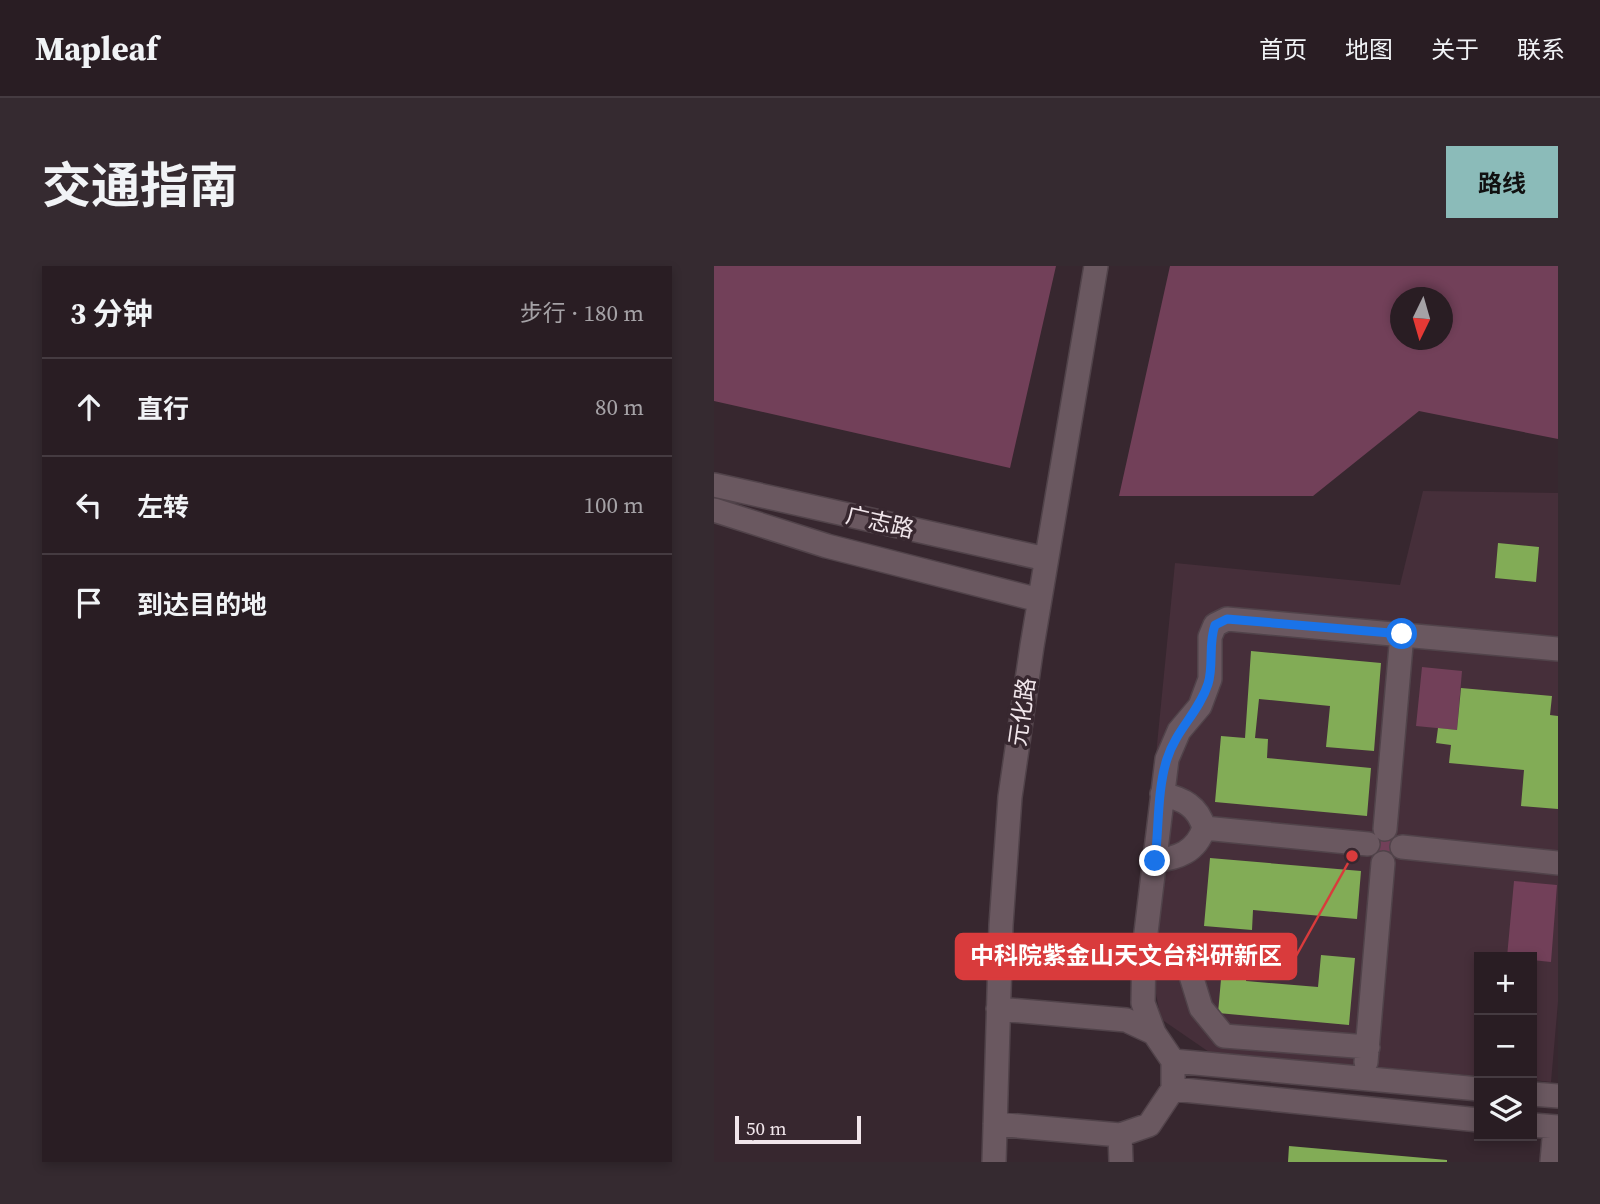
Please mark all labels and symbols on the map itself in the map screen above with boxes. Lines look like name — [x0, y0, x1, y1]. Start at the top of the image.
north arrow — [1390, 287, 1453, 350]
street label: 广志路 — [843, 499, 917, 545]
route start — [1386, 618, 1417, 649]
street label: 元化路 — [1001, 676, 1043, 748]
route end — [1139, 845, 1170, 876]
callout: 中科院紫金山天文台科研新区 — [956, 934, 1296, 979]
text: 中科院紫金山天文台科研新区 — [970, 939, 1282, 972]
scale bar — [735, 1113, 861, 1145]

